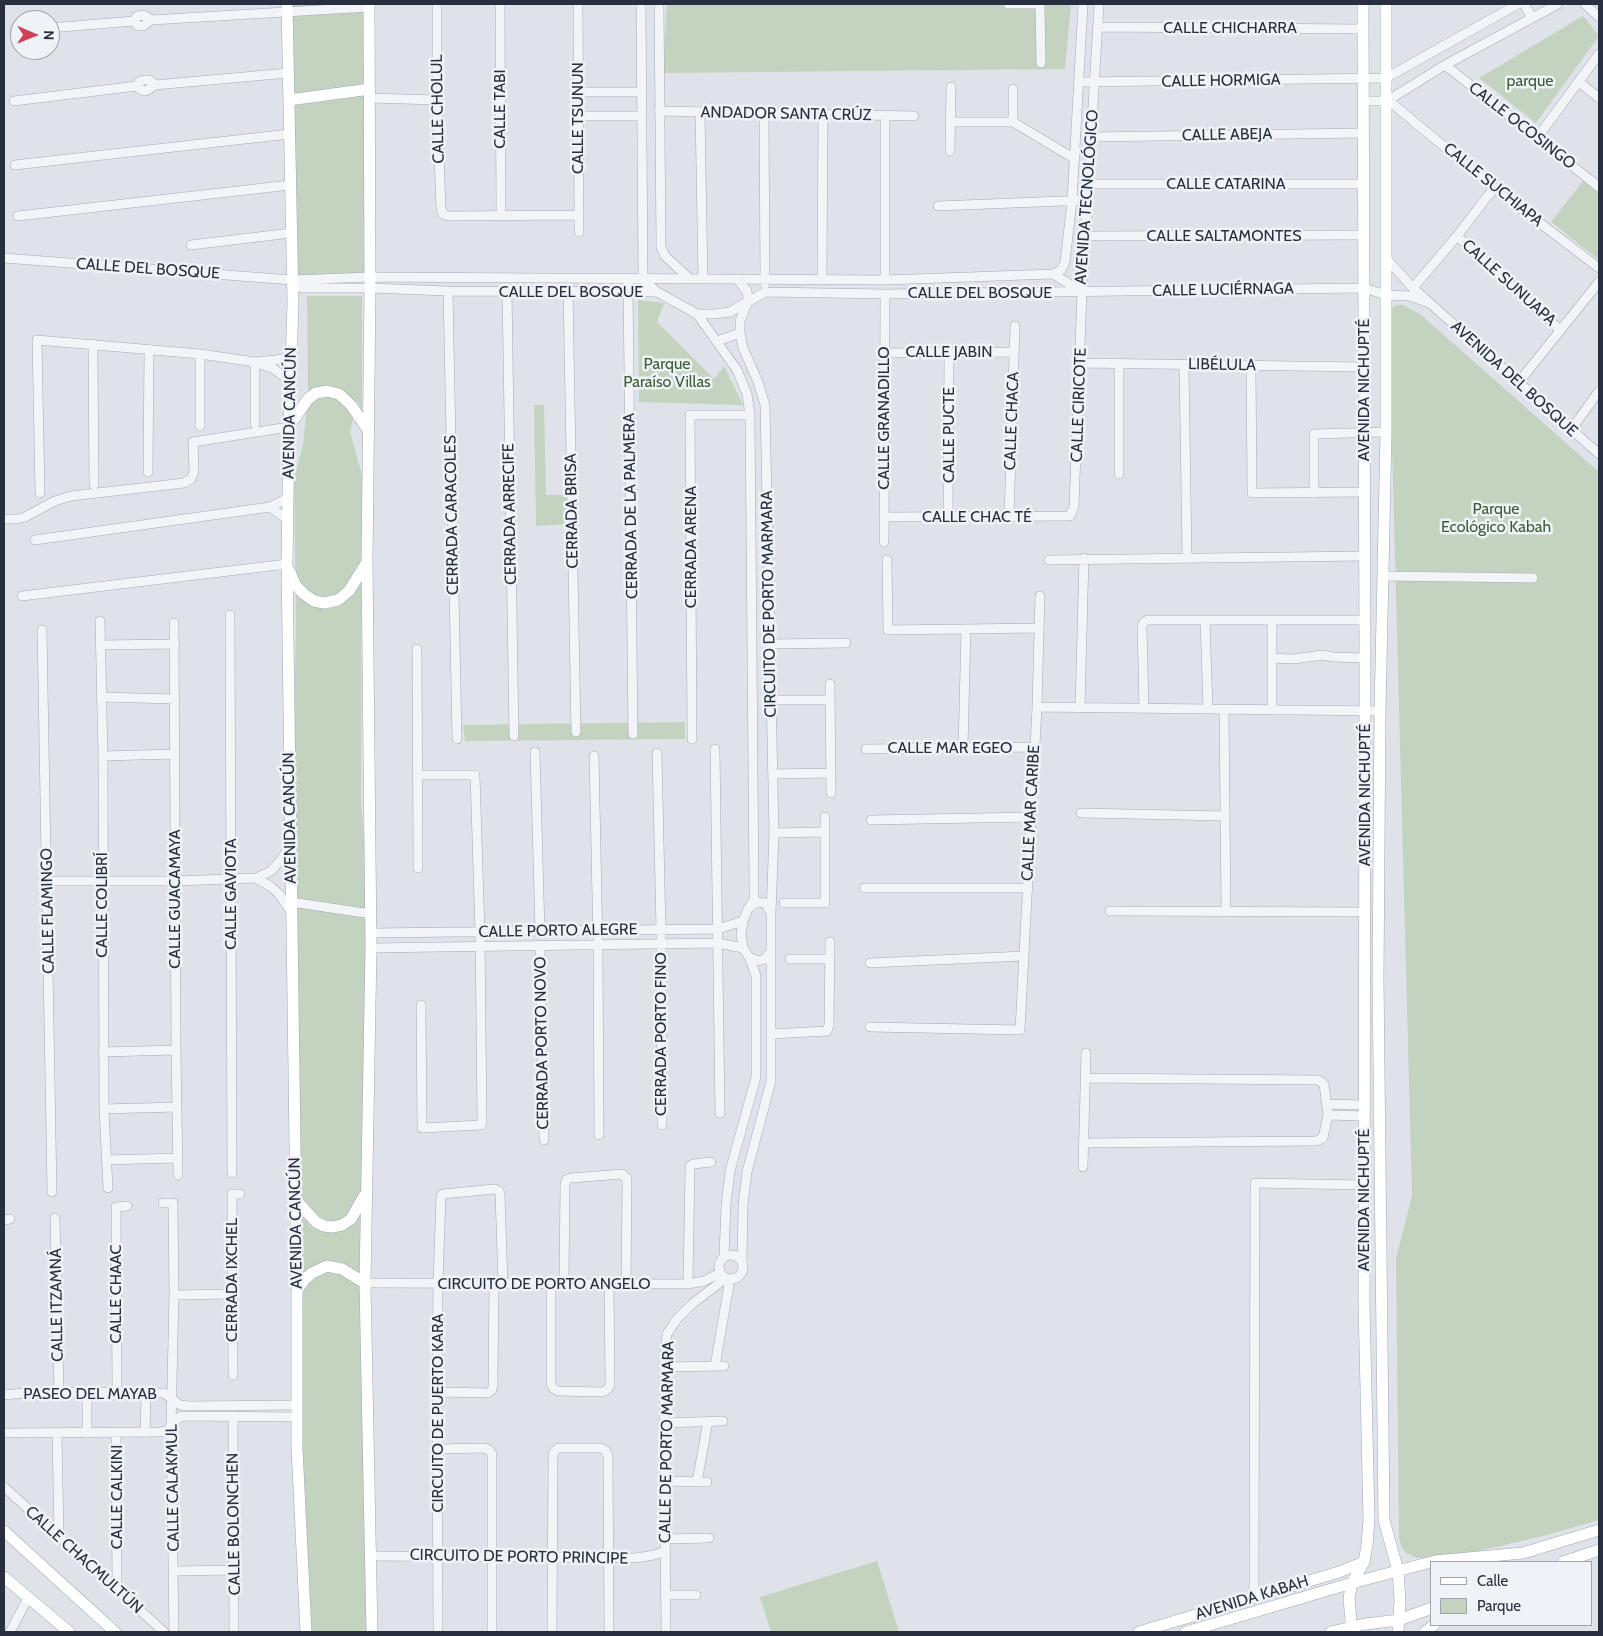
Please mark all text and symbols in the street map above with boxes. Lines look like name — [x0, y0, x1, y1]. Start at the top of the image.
north arrow — [10, 10, 60, 60]
street label: CALLE CHICHARRA — [1163, 18, 1297, 38]
text: N — [40, 30, 58, 40]
street label: CALLE CHOLUL — [427, 54, 449, 164]
street label: CALLE TSUNUN — [568, 62, 588, 174]
street label: CALLE TABI — [490, 69, 510, 149]
street label: CALLE HORMIGA — [1161, 70, 1281, 92]
park label: parque — [1507, 71, 1553, 91]
street label: CALLE OCOSINGO — [1465, 78, 1579, 174]
street label: ANDADOR SANTA CRÚZ — [700, 103, 872, 125]
street label: AVENIDA TECNOLÓGICO — [1071, 109, 1103, 285]
street label: CALLE ABEJA — [1182, 125, 1272, 145]
street label: CALLE SUCHIAPA — [1439, 139, 1547, 231]
street label: CALLE CATARINA — [1166, 174, 1286, 194]
street label: CALLE SALTAMONTES — [1146, 226, 1302, 246]
street label: CALLE SUNUAPA — [1458, 236, 1560, 330]
street label: CALLE DEL BOSQUE — [75, 254, 221, 284]
street label: CALLE LUCIÉRNAGA — [1152, 279, 1294, 301]
street label: CALLE DEL BOSQUE — [499, 282, 643, 302]
street label: CALLE DEL BOSQUE — [908, 283, 1052, 303]
street label: AVENIDA DEL BOSQUE — [1447, 317, 1581, 441]
street label: AVENIDA NICHUPTÉ — [1354, 319, 1374, 461]
street label: CALLE JABIN — [905, 342, 993, 362]
street label: CALLE GRANADILLO — [874, 346, 894, 490]
street label: AVENIDA CANCÚN — [279, 347, 301, 479]
street label: CALLE CIRICOTE — [1067, 347, 1091, 463]
park label: Parque Paraíso Villas — [623, 354, 711, 392]
street label: LIBÉLULA — [1188, 355, 1256, 375]
street label: CALLE CHACA — [1001, 371, 1023, 471]
street label: CALLE PUCTE — [939, 387, 959, 483]
street label: CERRADA DE LA PALMERA — [620, 413, 642, 599]
street label: CERRADA CARACOLES — [441, 435, 463, 595]
street label: CERRADA ARRECIFE — [499, 443, 521, 585]
street label: CERRADA BRISA — [561, 453, 583, 569]
street label: CERRADA ARENA — [681, 486, 701, 608]
street label: CIRCUITO DE PORTO MARMARA — [757, 490, 781, 718]
park label: Parque Ecológico Kabah — [1441, 499, 1551, 537]
street label: CALLE CHAC TÉ — [922, 507, 1032, 527]
street label: AVENIDA NICHUPTÉ — [1355, 724, 1375, 866]
street label: CALLE MAR EGEO — [888, 738, 1012, 758]
street label: CALLE MAR CARIBE — [1018, 745, 1044, 881]
street label: AVENIDA CANCÚN — [279, 752, 301, 884]
street label: CALLE GUACAMAYA — [165, 829, 185, 969]
street label: CALLE GAVIOTA — [221, 838, 241, 950]
street label: CALLE FLAMINGO — [37, 848, 59, 974]
street label: CALLE COLIBRÍ — [92, 852, 112, 958]
street label: CALLE PORTO ALEGRE — [478, 920, 638, 942]
street label: CERRADA PORTO FINO — [651, 952, 671, 1116]
street label: CERRADA PORTO NOVO — [531, 956, 553, 1130]
street label: AVENIDA NICHUPTÉ — [1354, 1129, 1374, 1271]
street label: AVENIDA CANCÚN — [285, 1157, 307, 1289]
street label: CERRADA IXCHEL — [222, 1218, 242, 1342]
street label: CALLE CHAAC — [106, 1245, 126, 1343]
street label: CALLE ITZAMNÁ — [46, 1248, 68, 1362]
street label: CIRCUITO DE PORTO ANGELO — [438, 1274, 650, 1294]
street label: CIRCUITO DE PUERTO KARA — [428, 1314, 448, 1512]
street label: CALLE DE PORTO MARMARA — [656, 1341, 678, 1543]
street label: PASEO DEL MAYAB — [23, 1384, 157, 1404]
street label: CALLE CALAKMUL — [162, 1424, 184, 1552]
street label: CALLE CALKINI — [107, 1445, 127, 1549]
street label: CALLE BOLONCHEN — [223, 1453, 245, 1595]
street label: CALLE CHACMULTÚN — [21, 1502, 147, 1618]
street label: CIRCUITO DE PORTO PRINCIPE — [410, 1545, 628, 1569]
legend — [1430, 1561, 1593, 1626]
street label: AVENIDA KABAH — [1193, 1572, 1311, 1624]
text: Calle — [1477, 1572, 1508, 1590]
text: Parque — [1477, 1597, 1521, 1615]

